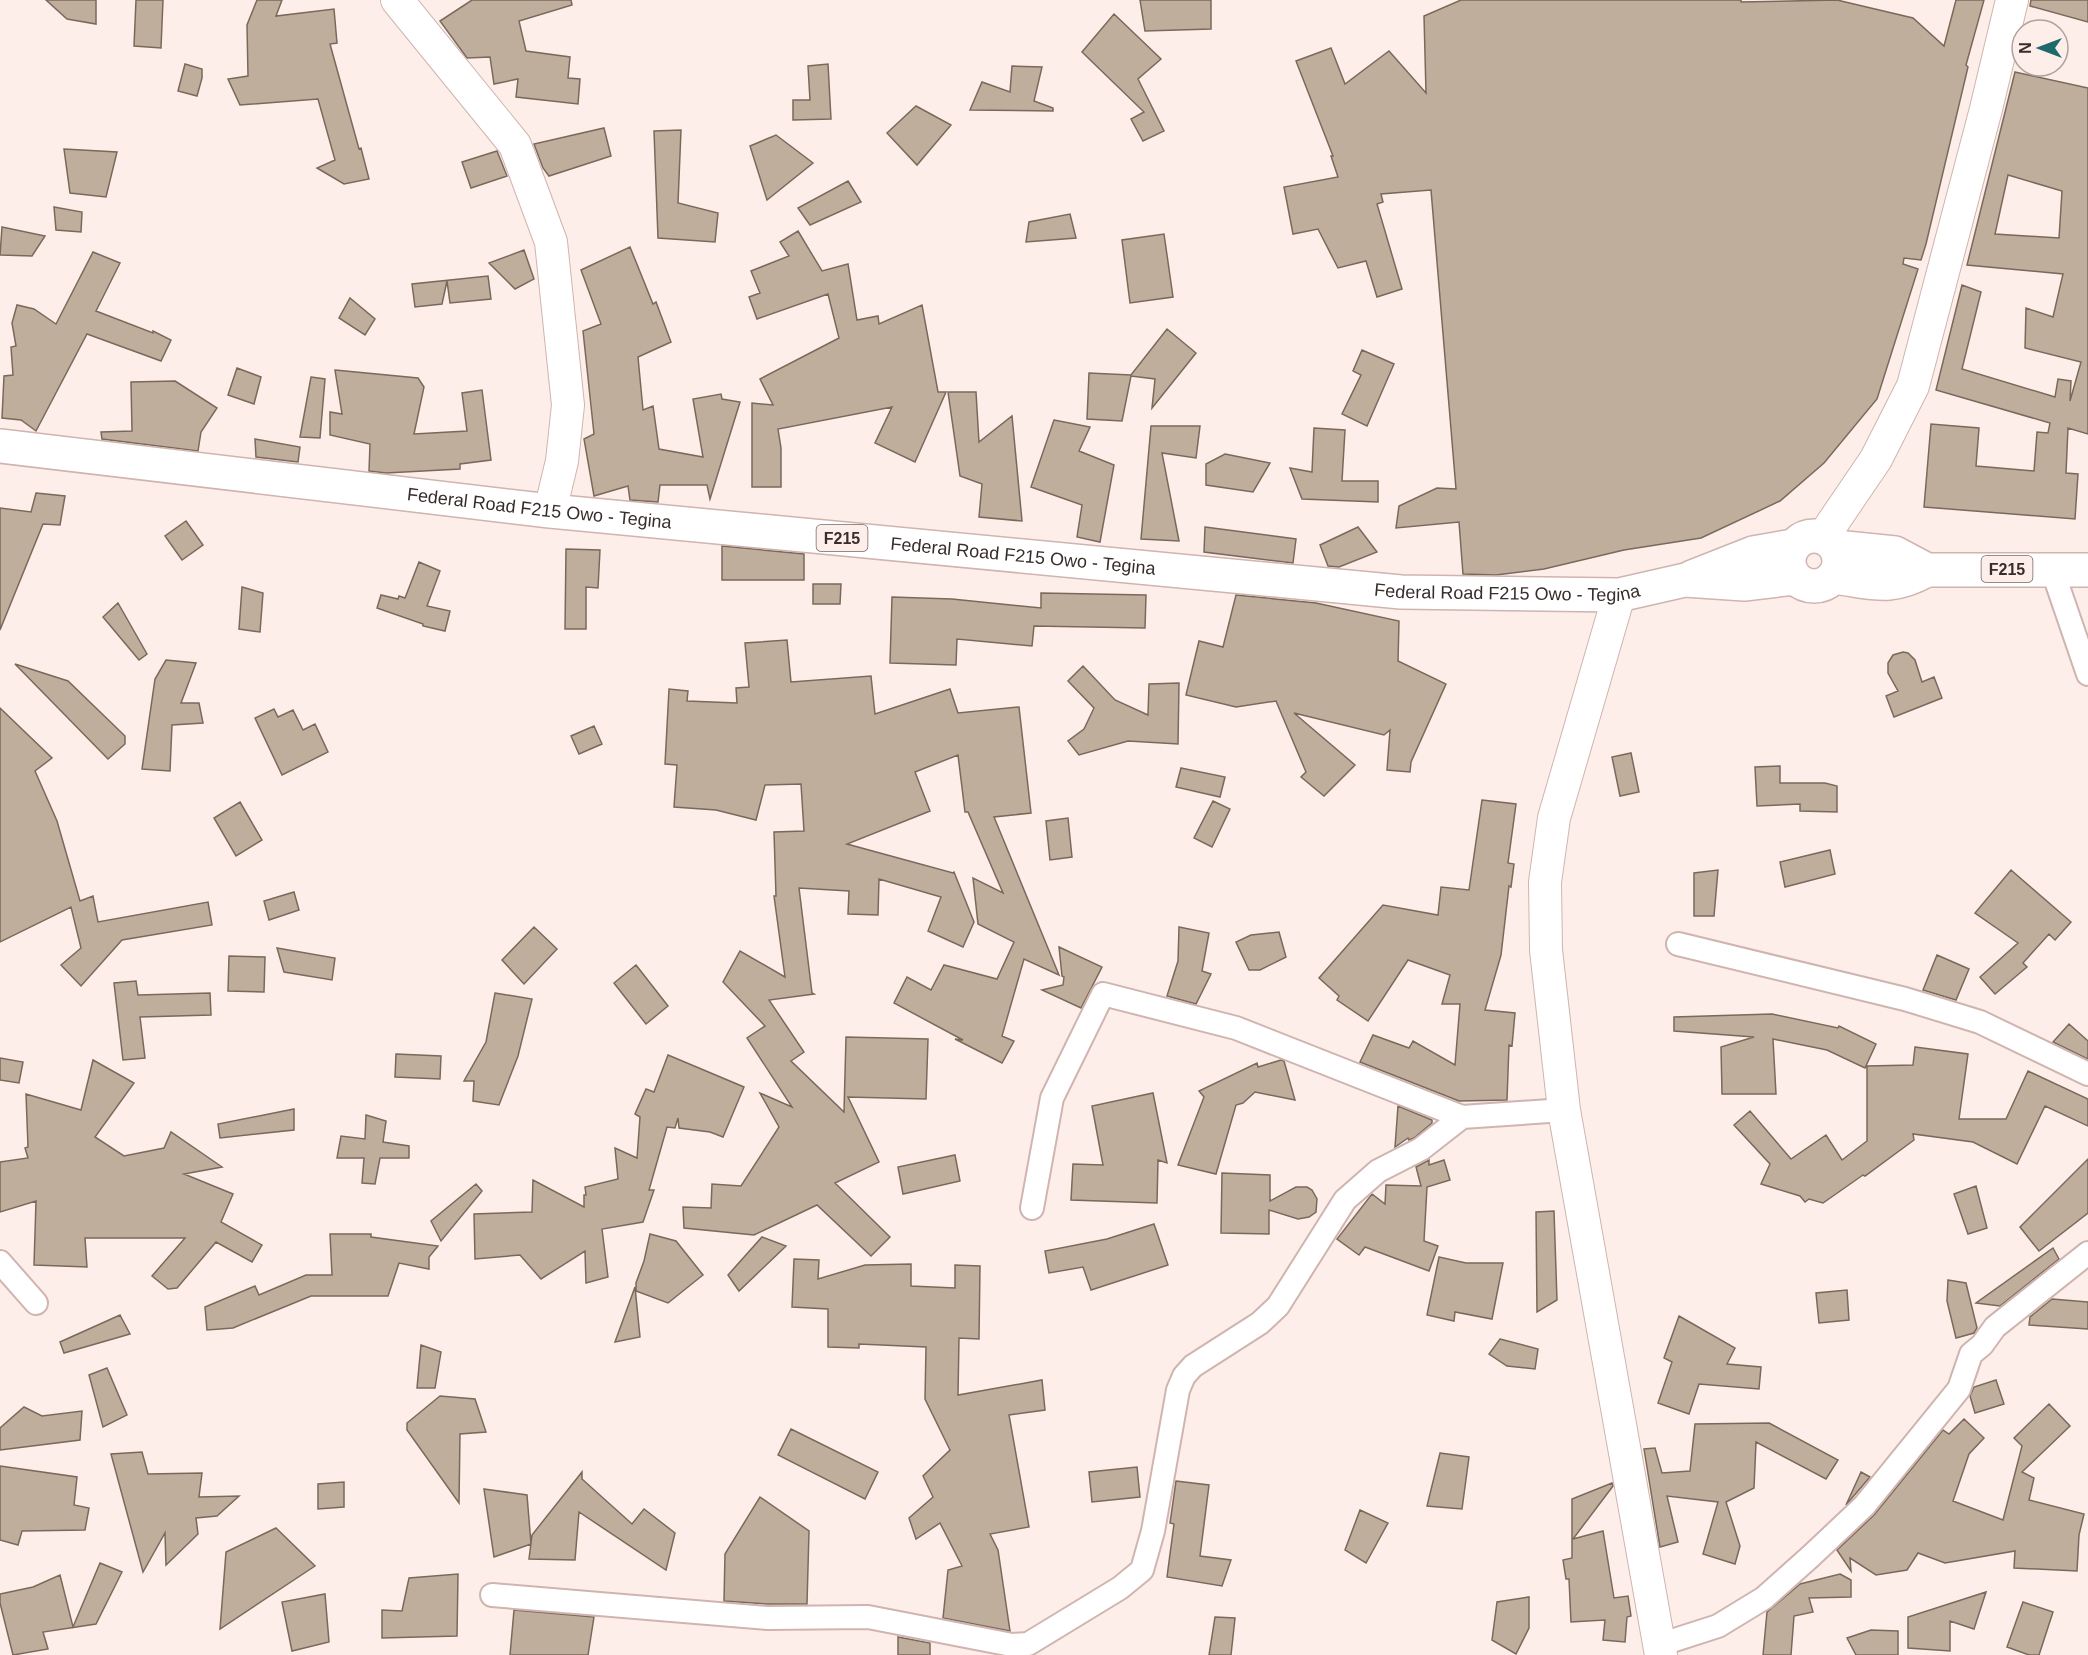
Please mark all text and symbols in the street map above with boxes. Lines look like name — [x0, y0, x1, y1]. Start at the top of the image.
north arrow — [2010, 18, 2070, 78]
text: N — [2017, 42, 2034, 54]
street label: Federal Road F215 Owo - Tegina — [406, 484, 674, 533]
road number: F215 — [816, 525, 868, 551]
street label: Federal Road F215 Owo - Tegina — [890, 533, 1157, 579]
road number: F215 — [1982, 556, 2032, 582]
street label: Federal Road F215 Owo - Tegina — [1373, 580, 1643, 605]

